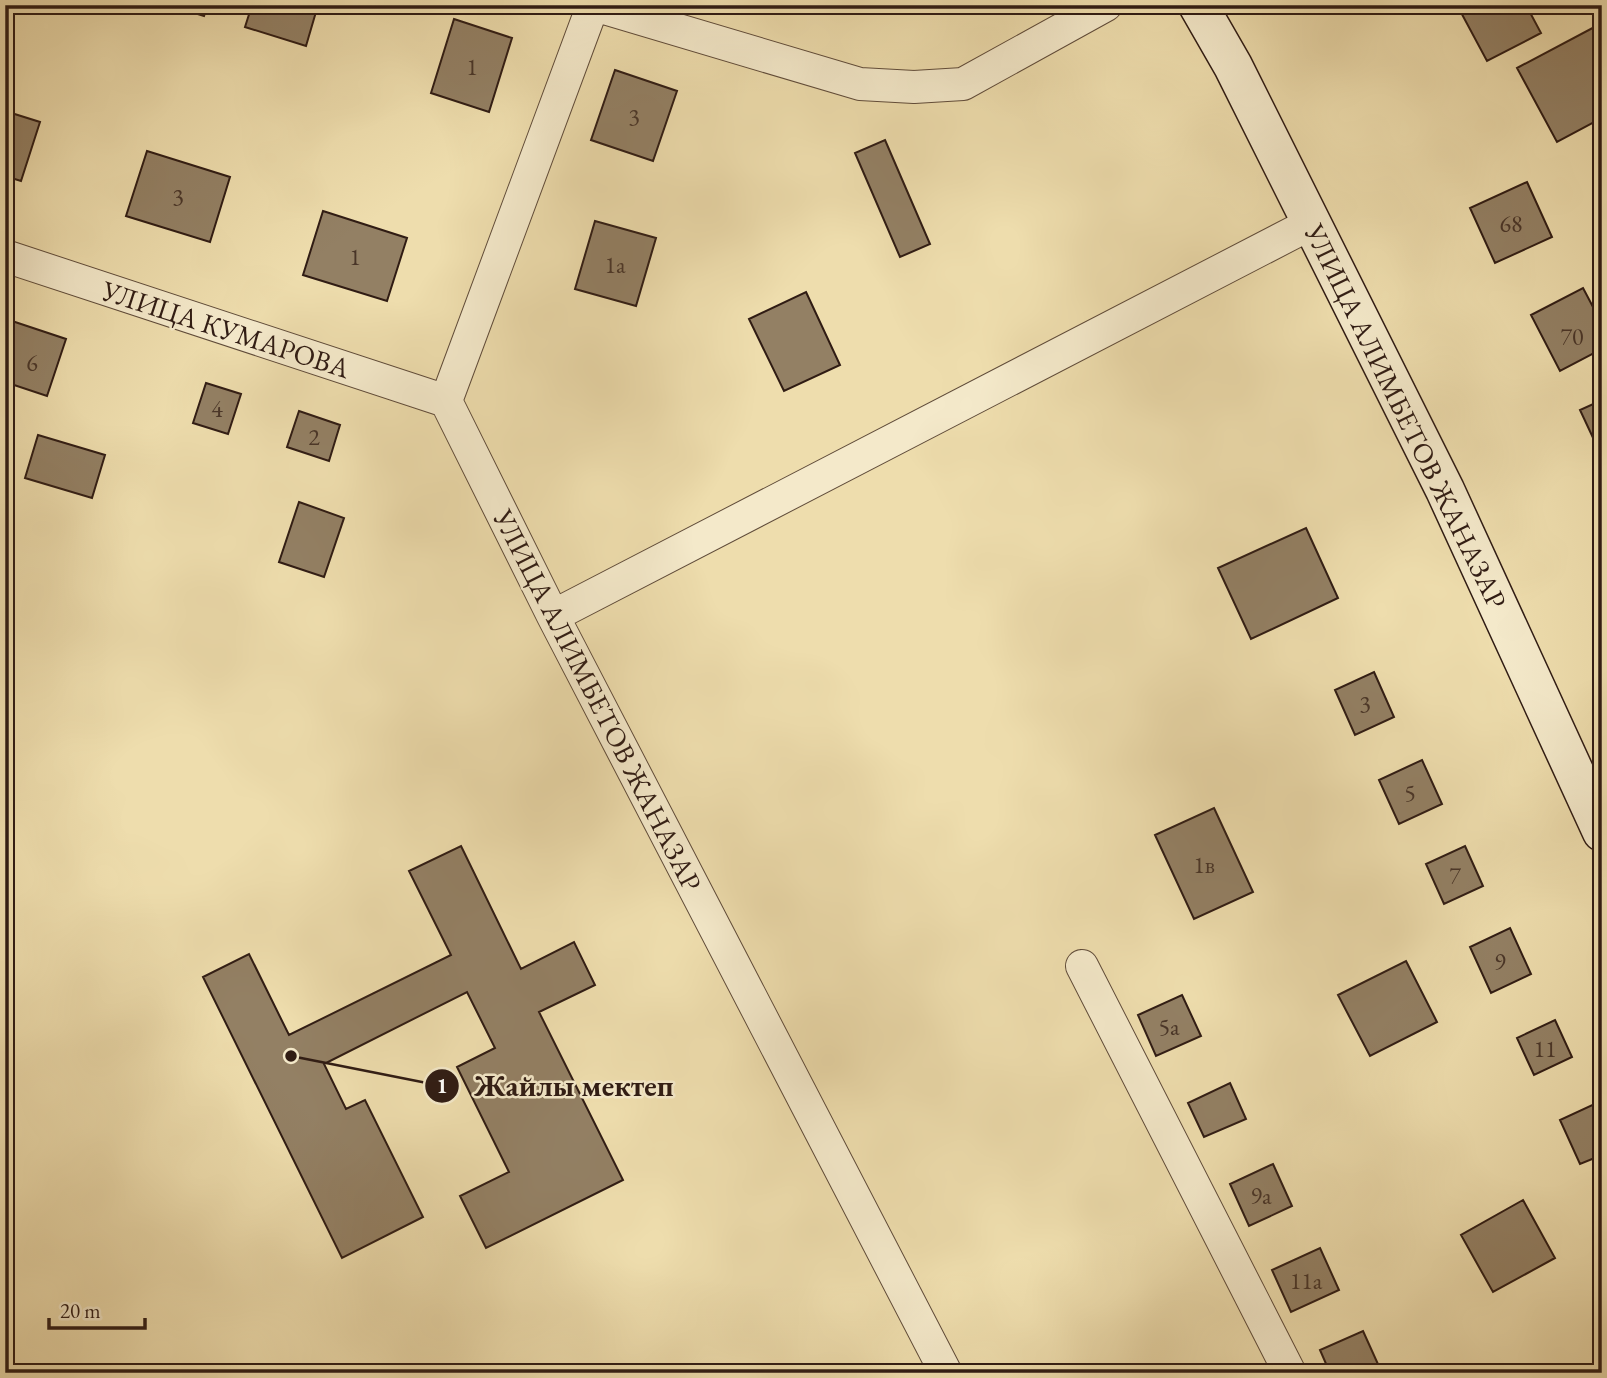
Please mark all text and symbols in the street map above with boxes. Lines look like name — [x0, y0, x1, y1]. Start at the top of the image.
house number: 1 — [466, 51, 478, 82]
house number: 3 — [628, 101, 640, 132]
house number: 3 — [172, 181, 184, 212]
house number: 68 — [1499, 208, 1523, 239]
street label: УЛИЦА АЛИМБЕТОВ ЖАНАЗАР — [1296, 217, 1515, 614]
house number: 1 — [349, 241, 361, 272]
house number: 1а — [604, 249, 626, 280]
street label: УЛИЦА КУМАРОВА — [97, 272, 355, 386]
house number: 70 — [1560, 321, 1584, 352]
house number: 6 — [26, 347, 38, 378]
house number: 4 — [211, 393, 223, 424]
house number: 2 — [308, 421, 320, 452]
street label: УЛИЦА АЛИМБЕТОВ ЖАНАЗАР — [485, 502, 710, 897]
house number: 3 — [1359, 688, 1371, 719]
house number: 5 — [1404, 777, 1416, 808]
house number: 1в — [1193, 849, 1215, 880]
house number: 7 — [1449, 860, 1461, 891]
house number: 9 — [1494, 946, 1506, 977]
house number: 5а — [1158, 1011, 1180, 1042]
house number: 11 — [1533, 1033, 1557, 1064]
callout: Жайлы мектеп — [425, 1060, 688, 1111]
text: Жайлы мектеп — [473, 1066, 674, 1105]
text: 1 — [436, 1072, 448, 1099]
house number: 9а — [1250, 1180, 1272, 1211]
house number: 11а — [1290, 1265, 1323, 1296]
scale bar — [49, 1287, 145, 1331]
text: 20 m — [60, 1297, 101, 1324]

